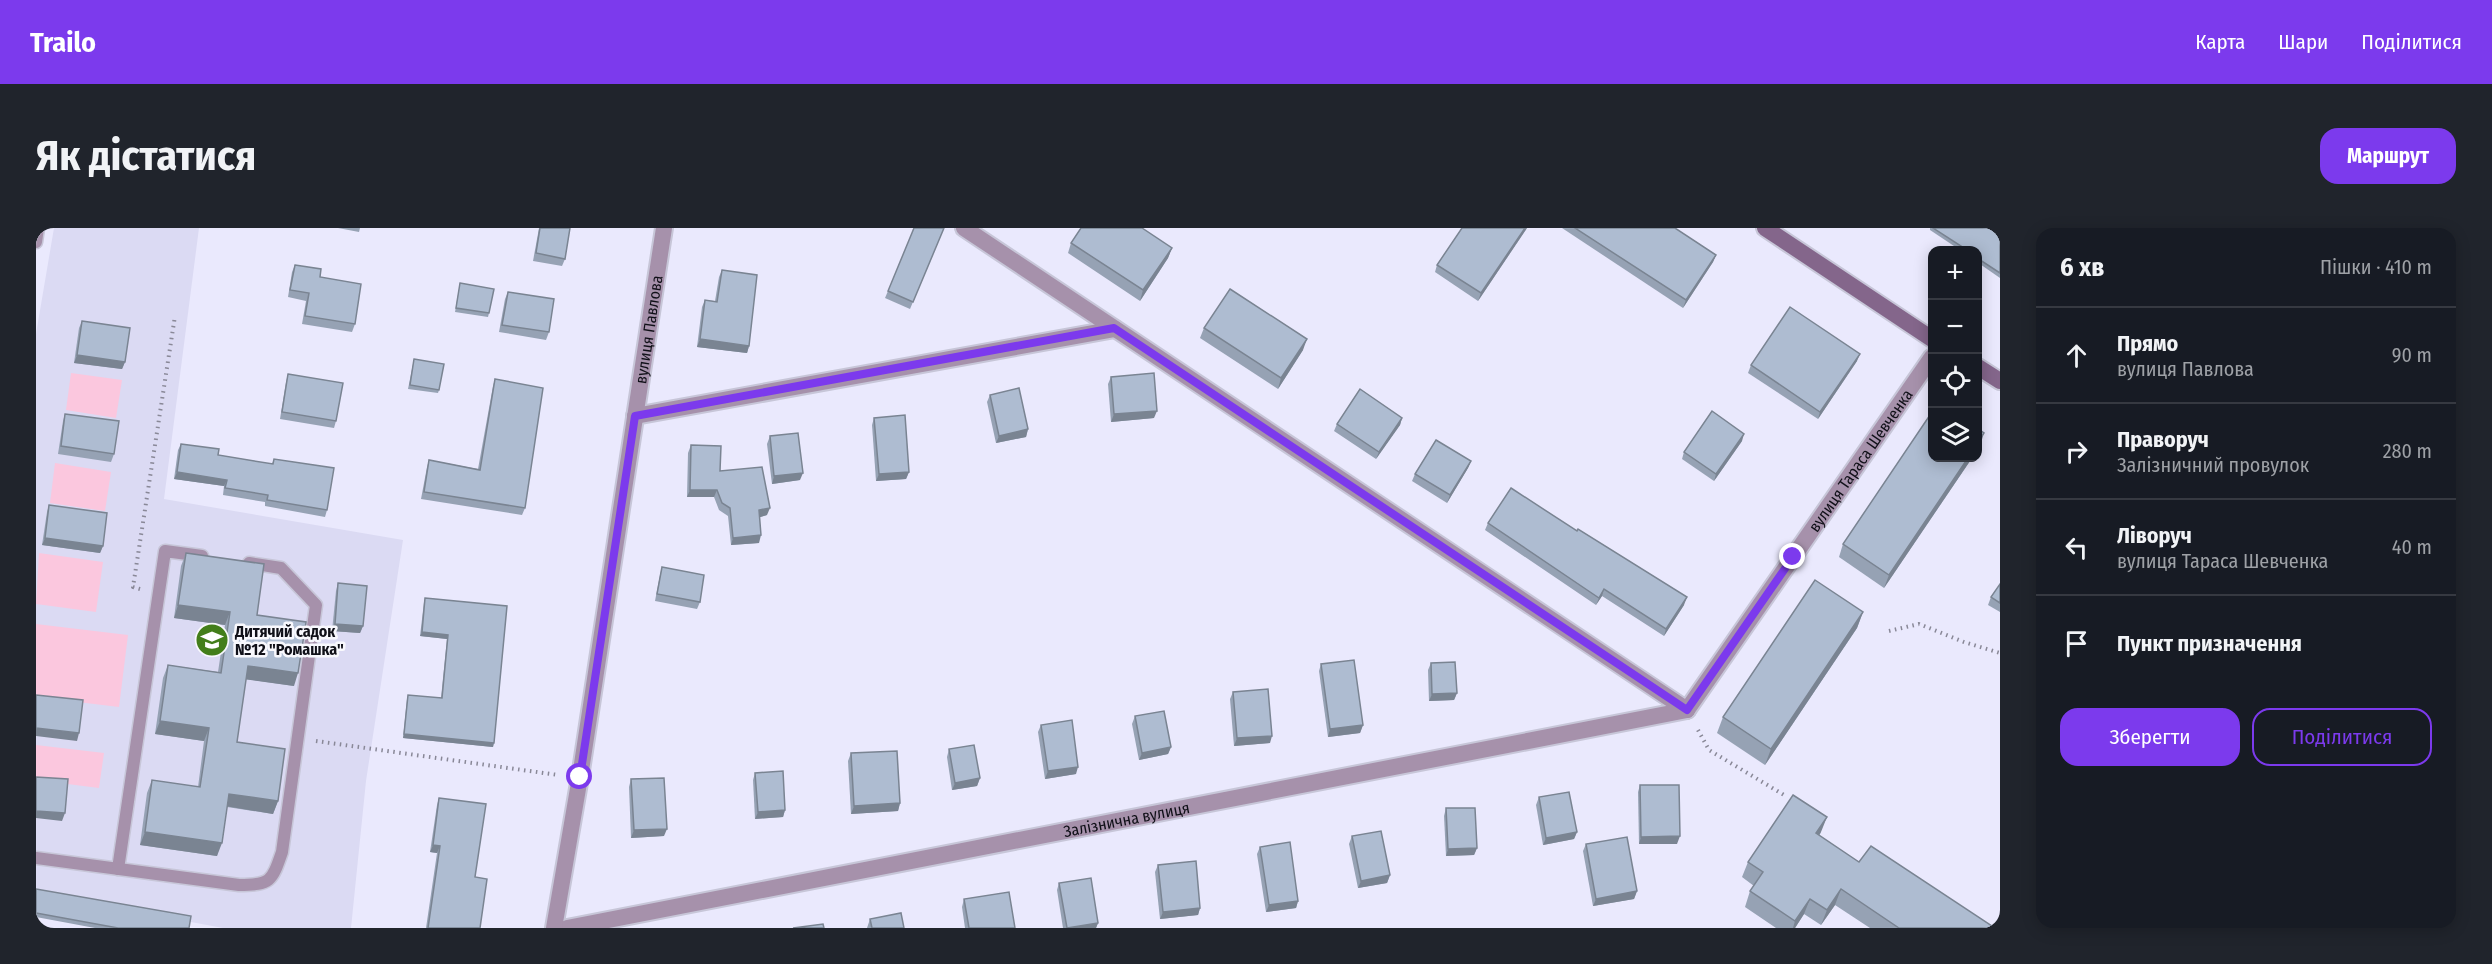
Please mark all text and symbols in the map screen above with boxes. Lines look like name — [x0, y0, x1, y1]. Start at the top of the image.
text: Trailo — [30, 26, 96, 59]
text: Карта — [2195, 29, 2245, 55]
text: Шари — [2278, 29, 2328, 55]
text: Поділитися — [2361, 29, 2462, 55]
button: Маршрут — [2320, 128, 2456, 184]
text: Як дістатися — [36, 131, 256, 181]
map controls — [1928, 246, 1982, 462]
button: + — [1928, 246, 1982, 300]
text: 6 хв — [2060, 252, 2104, 283]
text: Пішки · 410 m — [2320, 255, 2432, 279]
street label: вулиця Павлова — [631, 274, 666, 385]
button: − — [1928, 300, 1982, 354]
text: Прямо — [2117, 330, 2178, 357]
icon: ahead — [2060, 339, 2093, 372]
text: 90 m — [2392, 343, 2432, 367]
button: locate — [1928, 354, 1982, 408]
text: вулиця Павлова — [2117, 357, 2254, 381]
street label: вулиця Тараса Шевченка — [1804, 385, 1916, 535]
button: layers — [1928, 408, 1982, 462]
text: Праворуч — [2117, 426, 2209, 453]
icon: right — [2060, 435, 2093, 468]
text: 280 m — [2383, 439, 2432, 463]
text: Залізничний провулок — [2117, 453, 2309, 477]
text: Ліворуч — [2117, 522, 2192, 549]
icon: left — [2060, 531, 2093, 564]
text: 40 m — [2392, 535, 2432, 559]
route end — [1779, 543, 1805, 569]
text: вулиця Тараса Шевченка — [2117, 549, 2328, 573]
school or university icon: Дитячий садок №12 "Ромашка" — [194, 622, 230, 658]
place label: Дитячий садок №12 "Ромашка" — [234, 622, 344, 659]
icon: arrive — [2060, 627, 2093, 660]
text: Пункт призначення — [2117, 630, 2302, 657]
button: Зберегти — [2060, 708, 2240, 766]
button: Поділитися — [2252, 708, 2432, 766]
route start — [566, 763, 592, 789]
street label: Залізнична вулиця — [1062, 798, 1191, 841]

